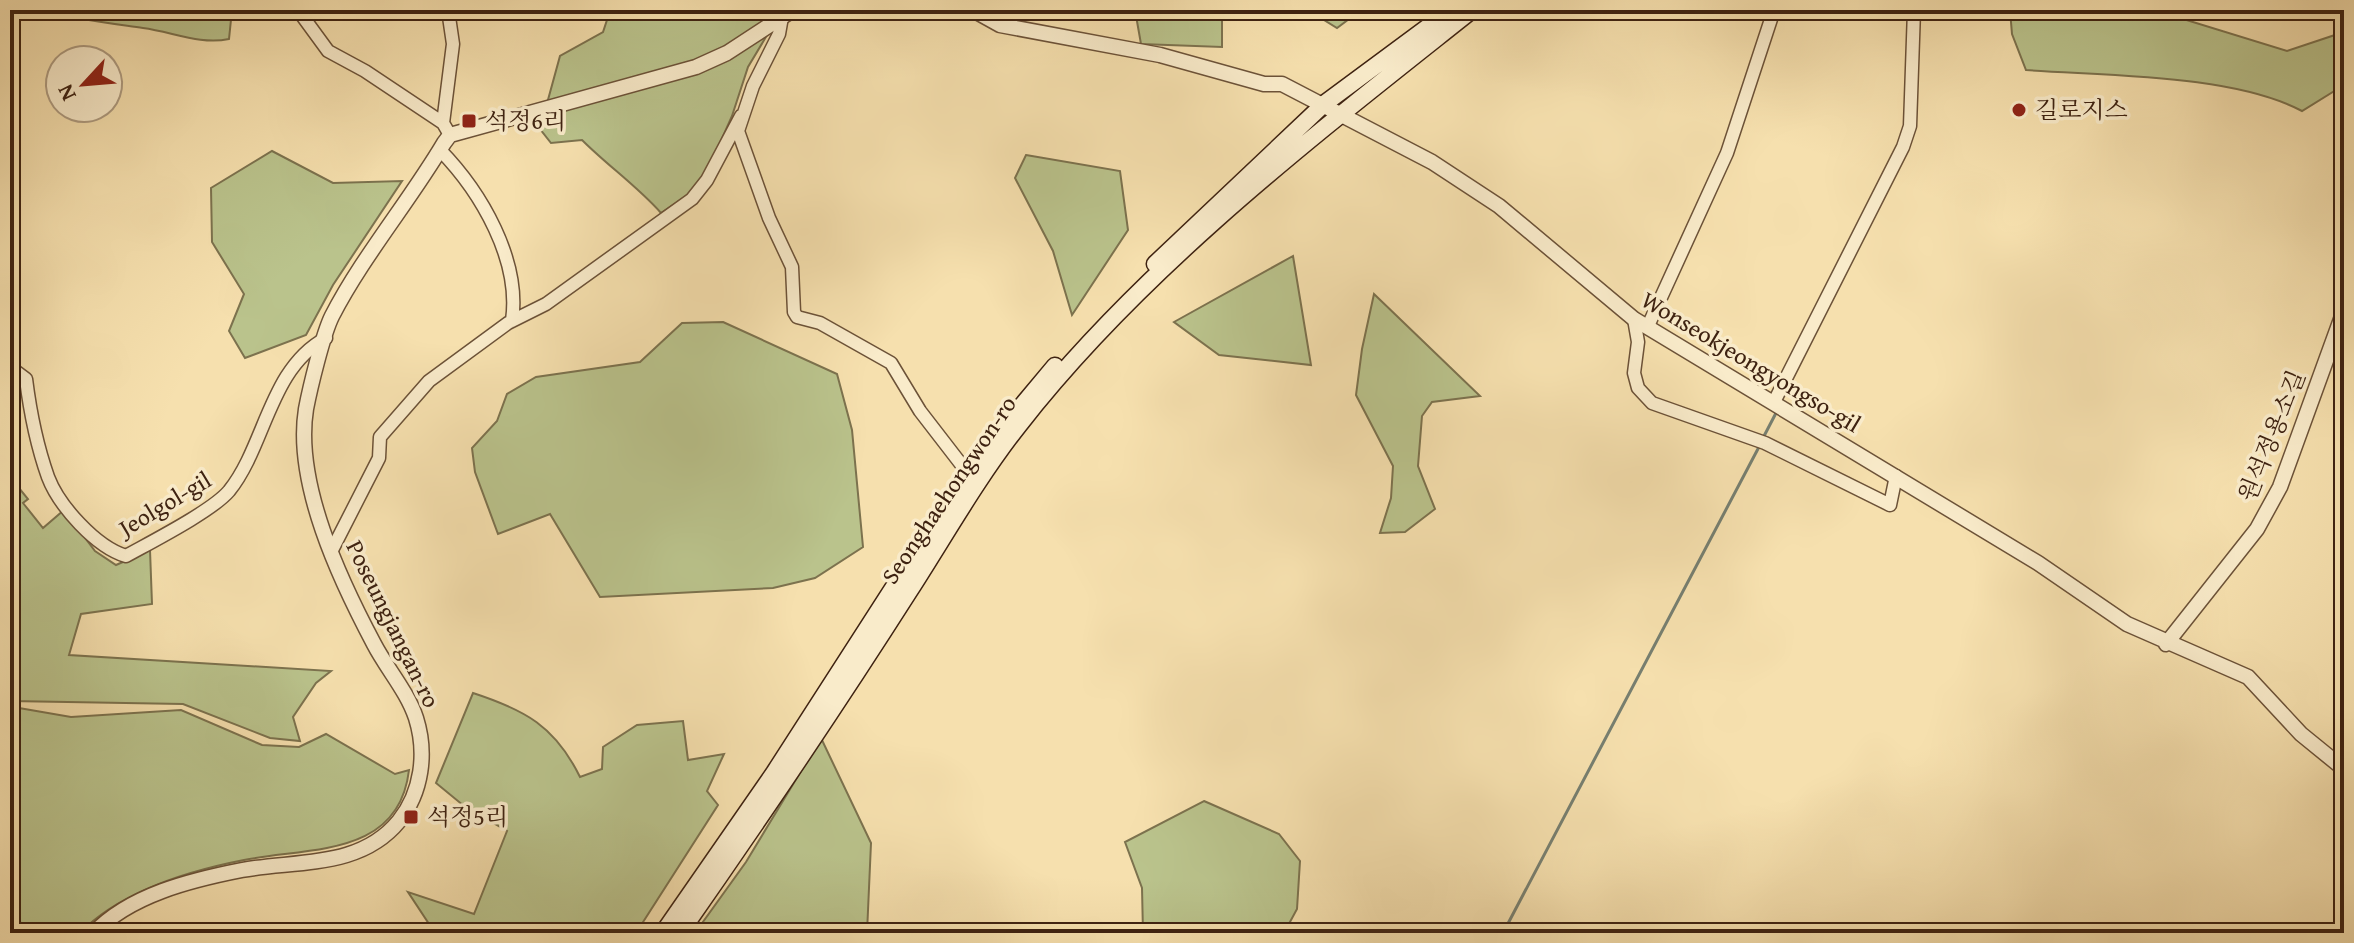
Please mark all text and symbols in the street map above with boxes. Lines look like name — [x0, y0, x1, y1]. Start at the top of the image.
north arrow — [44, 44, 124, 124]
text: N — [48, 79, 84, 106]
place label: 길로지스 — [2035, 92, 2128, 127]
marker: 길로지스 — [2010, 101, 2028, 119]
place label: 석정6리 — [485, 103, 566, 138]
marker: 석정6리 — [460, 112, 478, 130]
street label: Wonseokjeongyongso-gil — [1635, 282, 1868, 441]
street label: 원석정용소길 — [2229, 365, 2314, 507]
street label: Seonghaehongwon-ro — [872, 389, 1025, 591]
street label: Jeolgol-gil — [109, 462, 218, 546]
street label: Poseungjangan-ro — [338, 534, 449, 713]
place label: 석정5리 — [427, 799, 508, 834]
marker: 석정5리 — [402, 808, 420, 826]

